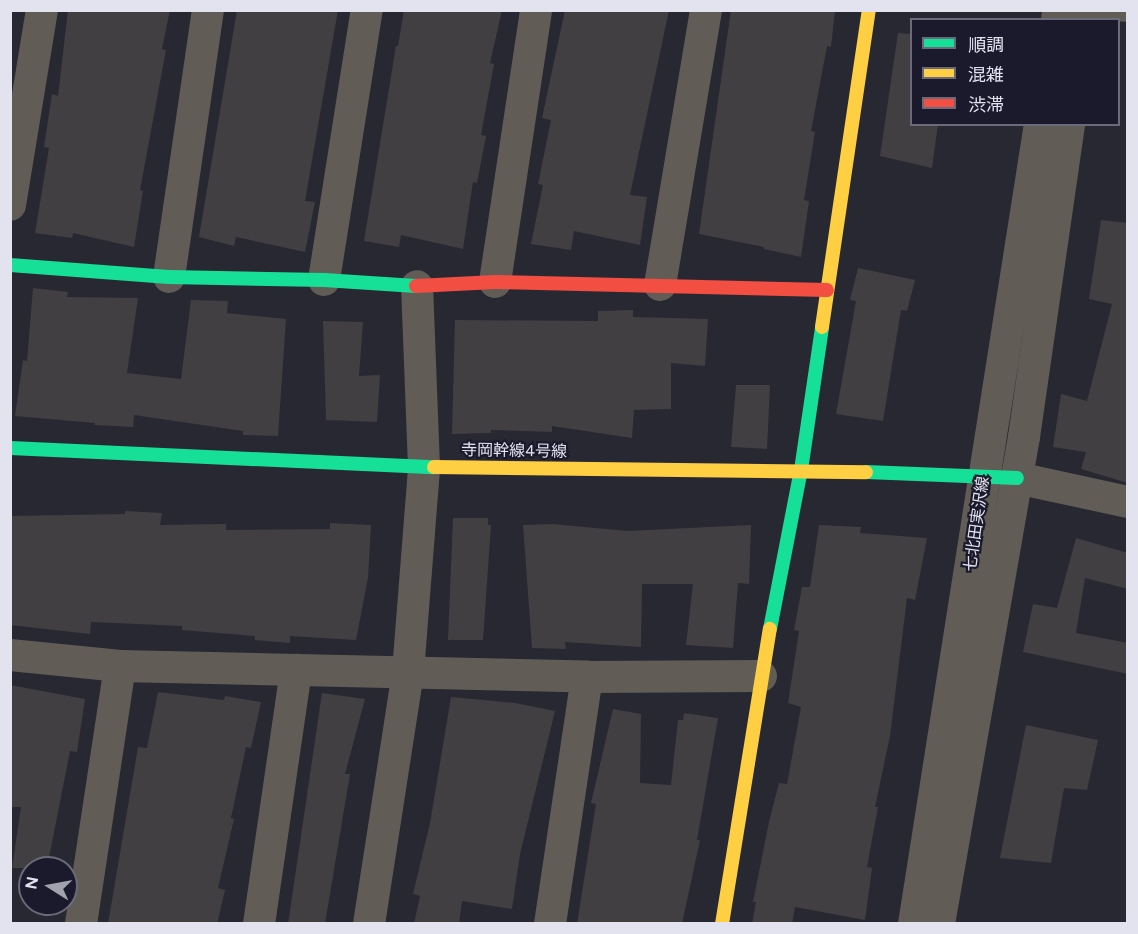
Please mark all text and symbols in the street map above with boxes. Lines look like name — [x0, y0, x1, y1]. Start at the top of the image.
legend — [910, 18, 1120, 126]
text: 順調 — [968, 34, 1004, 56]
text: 混雑 — [968, 64, 1004, 86]
text: 渋滞 — [968, 94, 1004, 116]
street label: 寺岡幹線4号線 — [461, 440, 567, 462]
street label: 七北田実沢線 — [961, 475, 993, 573]
north arrow — [18, 856, 78, 916]
text: N — [21, 875, 42, 891]

